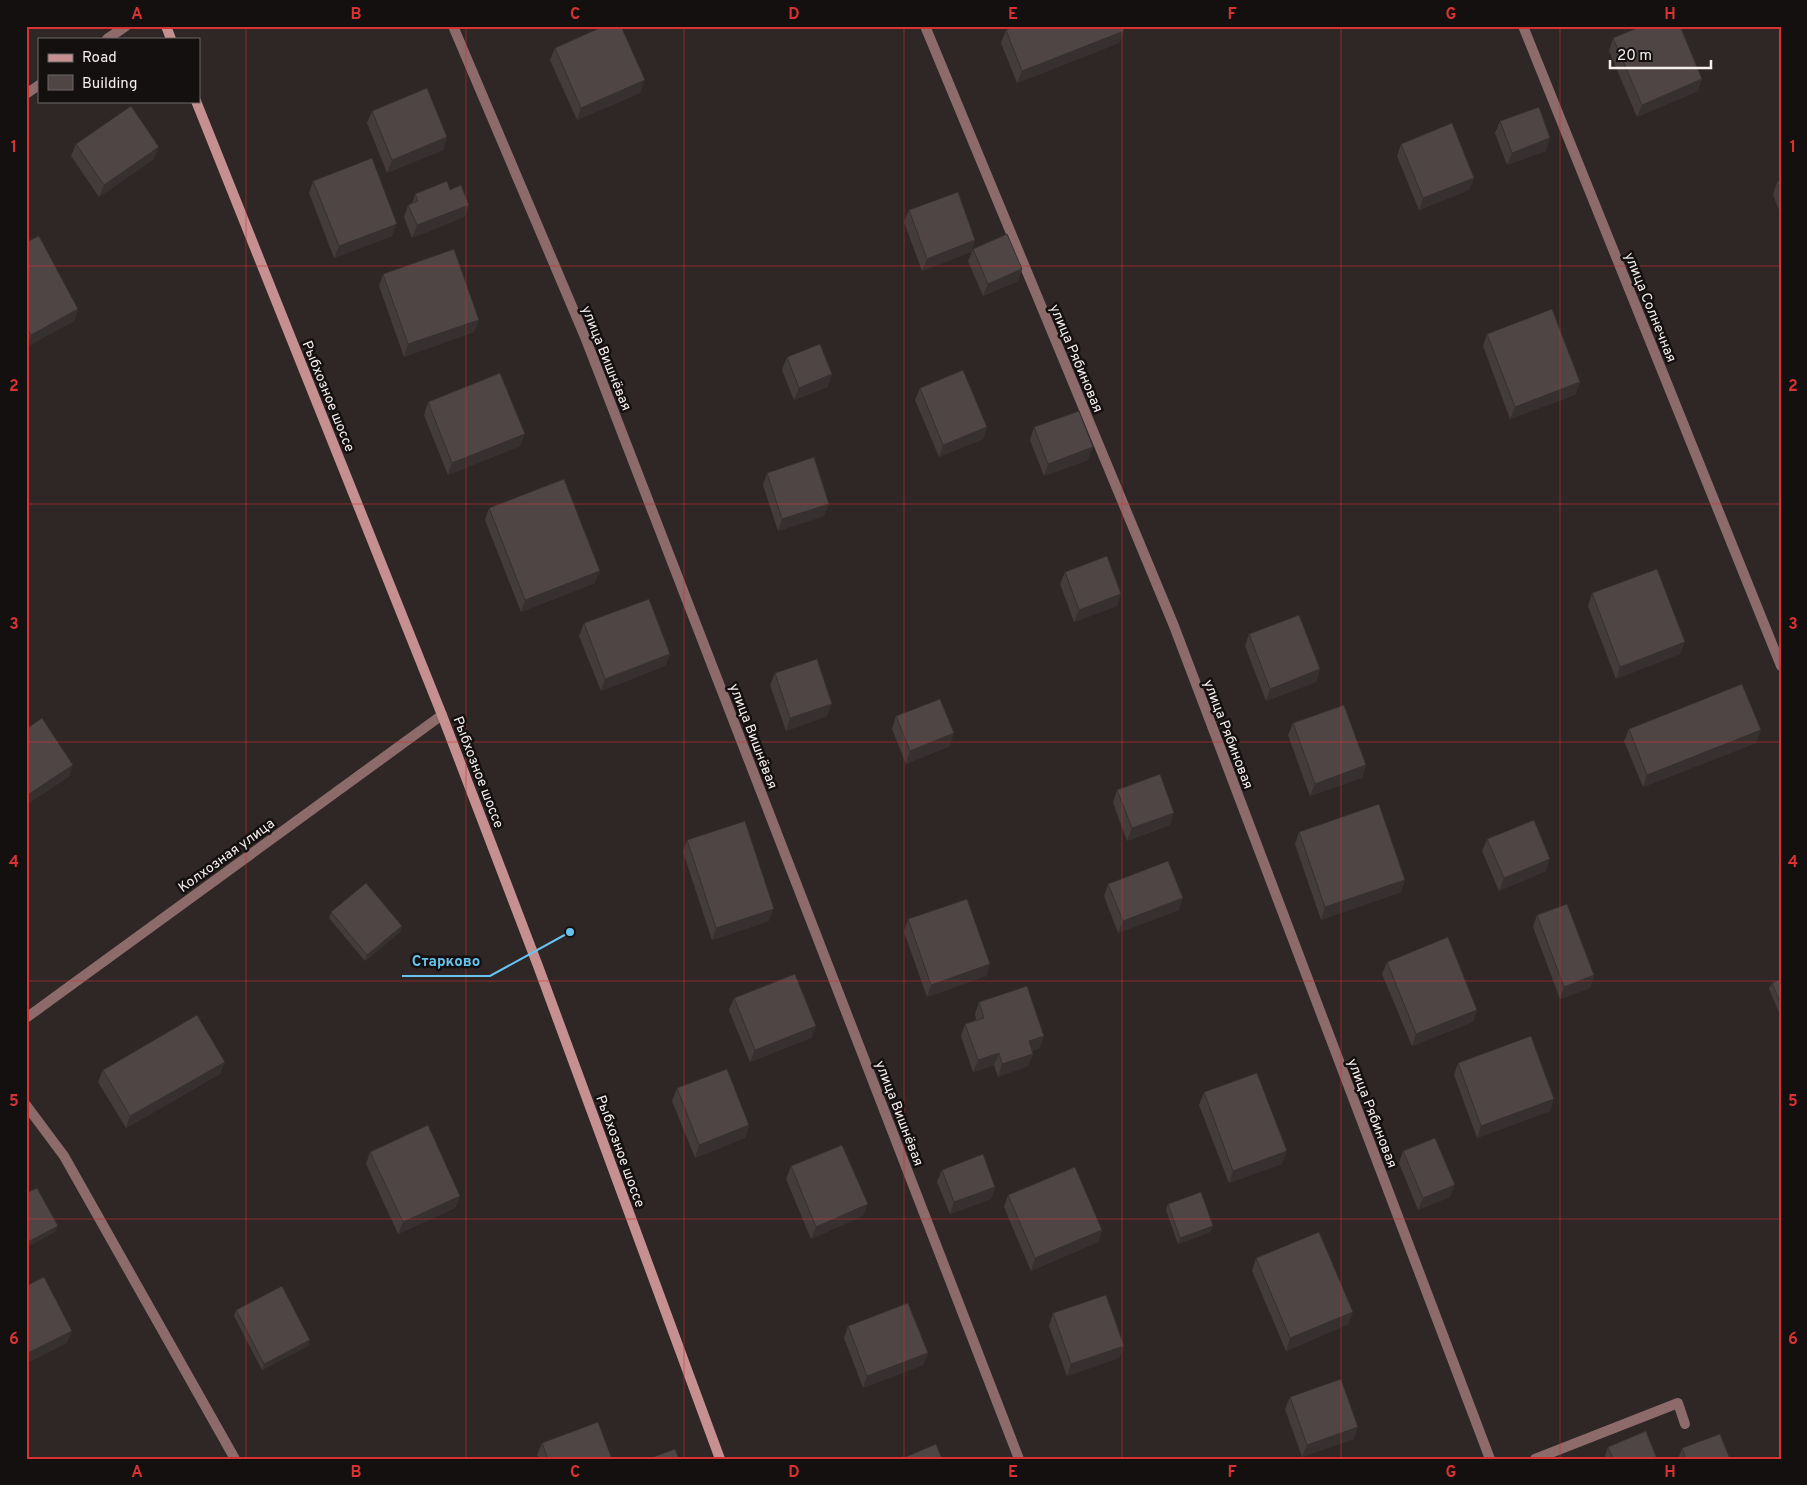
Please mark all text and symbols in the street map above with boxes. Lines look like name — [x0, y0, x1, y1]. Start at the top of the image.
text: A — [131, 5, 143, 25]
text: B — [350, 5, 362, 25]
text: C — [570, 5, 580, 25]
text: D — [788, 5, 800, 25]
text: E — [1008, 5, 1018, 25]
text: F — [1227, 5, 1237, 25]
text: G — [1446, 5, 1456, 25]
text: H — [1664, 5, 1676, 25]
legend — [38, 38, 200, 102]
scale bar — [1610, 38, 1711, 70]
text: 20 m — [1617, 47, 1652, 66]
text: Road — [82, 49, 117, 68]
text: Building — [82, 75, 137, 94]
text: 1 — [11, 138, 17, 158]
text: 1 — [1790, 138, 1796, 158]
street label: улица Солнечная — [1620, 250, 1679, 365]
street label: улица Рябиновая — [1045, 302, 1106, 415]
street label: улица Вишнёвая — [577, 304, 634, 414]
street label: Рыбхозное шоссе — [298, 339, 358, 455]
text: 2 — [9, 377, 19, 397]
text: 2 — [1788, 377, 1798, 397]
text: 3 — [9, 615, 19, 635]
text: 3 — [1788, 615, 1798, 635]
street label: улица Рябиновая — [1199, 677, 1256, 792]
street label: улица Вишнёвая — [725, 681, 781, 792]
street label: Рыбхозное шоссе — [448, 714, 507, 831]
street label: Колхозная улица — [175, 816, 278, 897]
text: 4 — [9, 853, 19, 873]
text: 4 — [1788, 853, 1798, 873]
callout: Старково — [402, 946, 490, 976]
text: Старково — [412, 953, 480, 972]
street label: улица Рябиновая — [1343, 1056, 1400, 1171]
street label: улица Вишнёвая — [871, 1058, 927, 1169]
text: 5 — [9, 1092, 19, 1112]
text: 5 — [1788, 1092, 1798, 1112]
street label: Рыбхозное шоссе — [591, 1093, 648, 1210]
text: 6 — [9, 1330, 19, 1350]
text: 6 — [1788, 1330, 1798, 1350]
text: A — [131, 1463, 143, 1483]
text: B — [350, 1463, 362, 1483]
text: C — [570, 1463, 580, 1483]
text: D — [788, 1463, 800, 1483]
text: E — [1008, 1463, 1018, 1483]
text: F — [1227, 1463, 1237, 1483]
text: G — [1446, 1463, 1456, 1483]
text: H — [1664, 1463, 1676, 1483]

